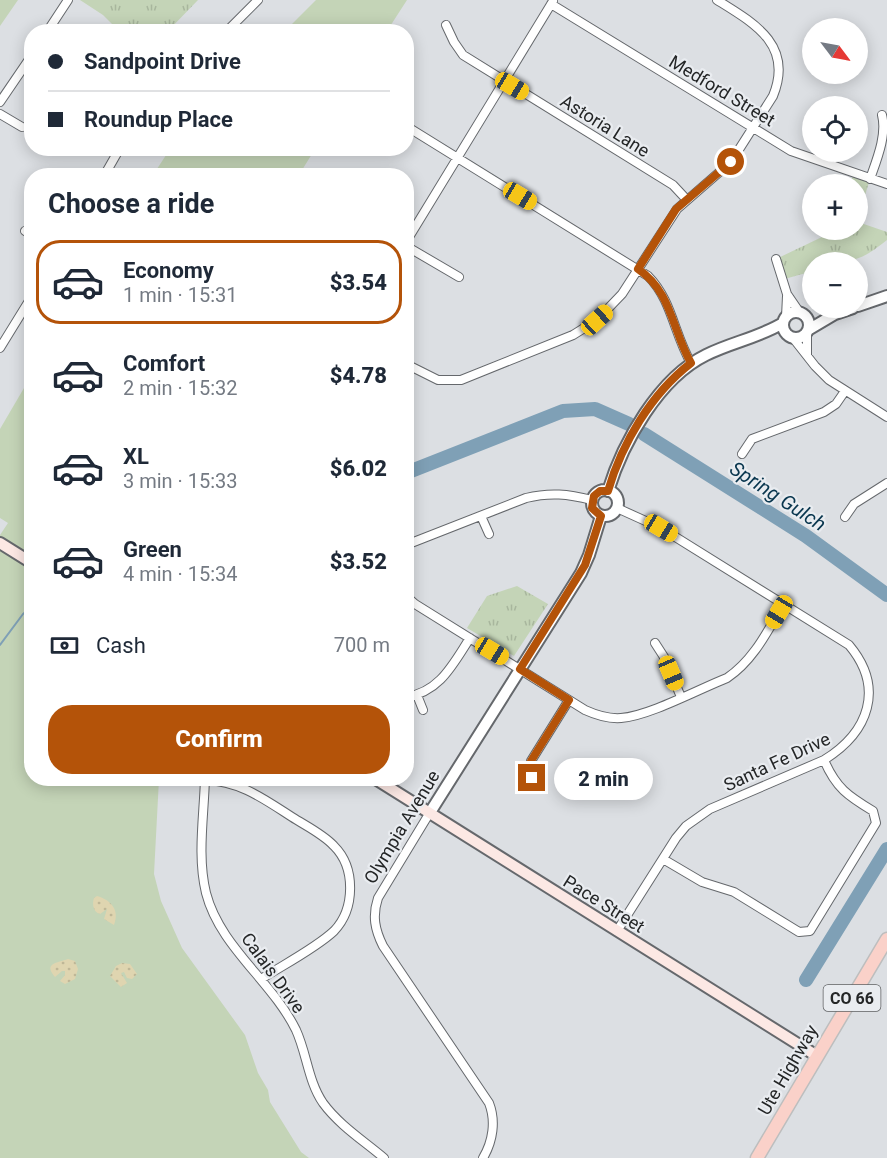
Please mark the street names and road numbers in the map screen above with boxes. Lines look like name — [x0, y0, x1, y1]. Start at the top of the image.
street label: Medford Street — [665, 51, 779, 131]
street label: Astoria Lane — [557, 90, 654, 161]
street label: Santa Fe Drive — [720, 728, 833, 795]
street label: Olympia Avenue — [359, 766, 444, 887]
street label: Pace Street — [560, 870, 649, 937]
street label: Calais Drive — [237, 928, 310, 1017]
road number: CO 66 — [824, 985, 880, 1011]
street label: Ute Highway — [753, 1021, 822, 1119]

